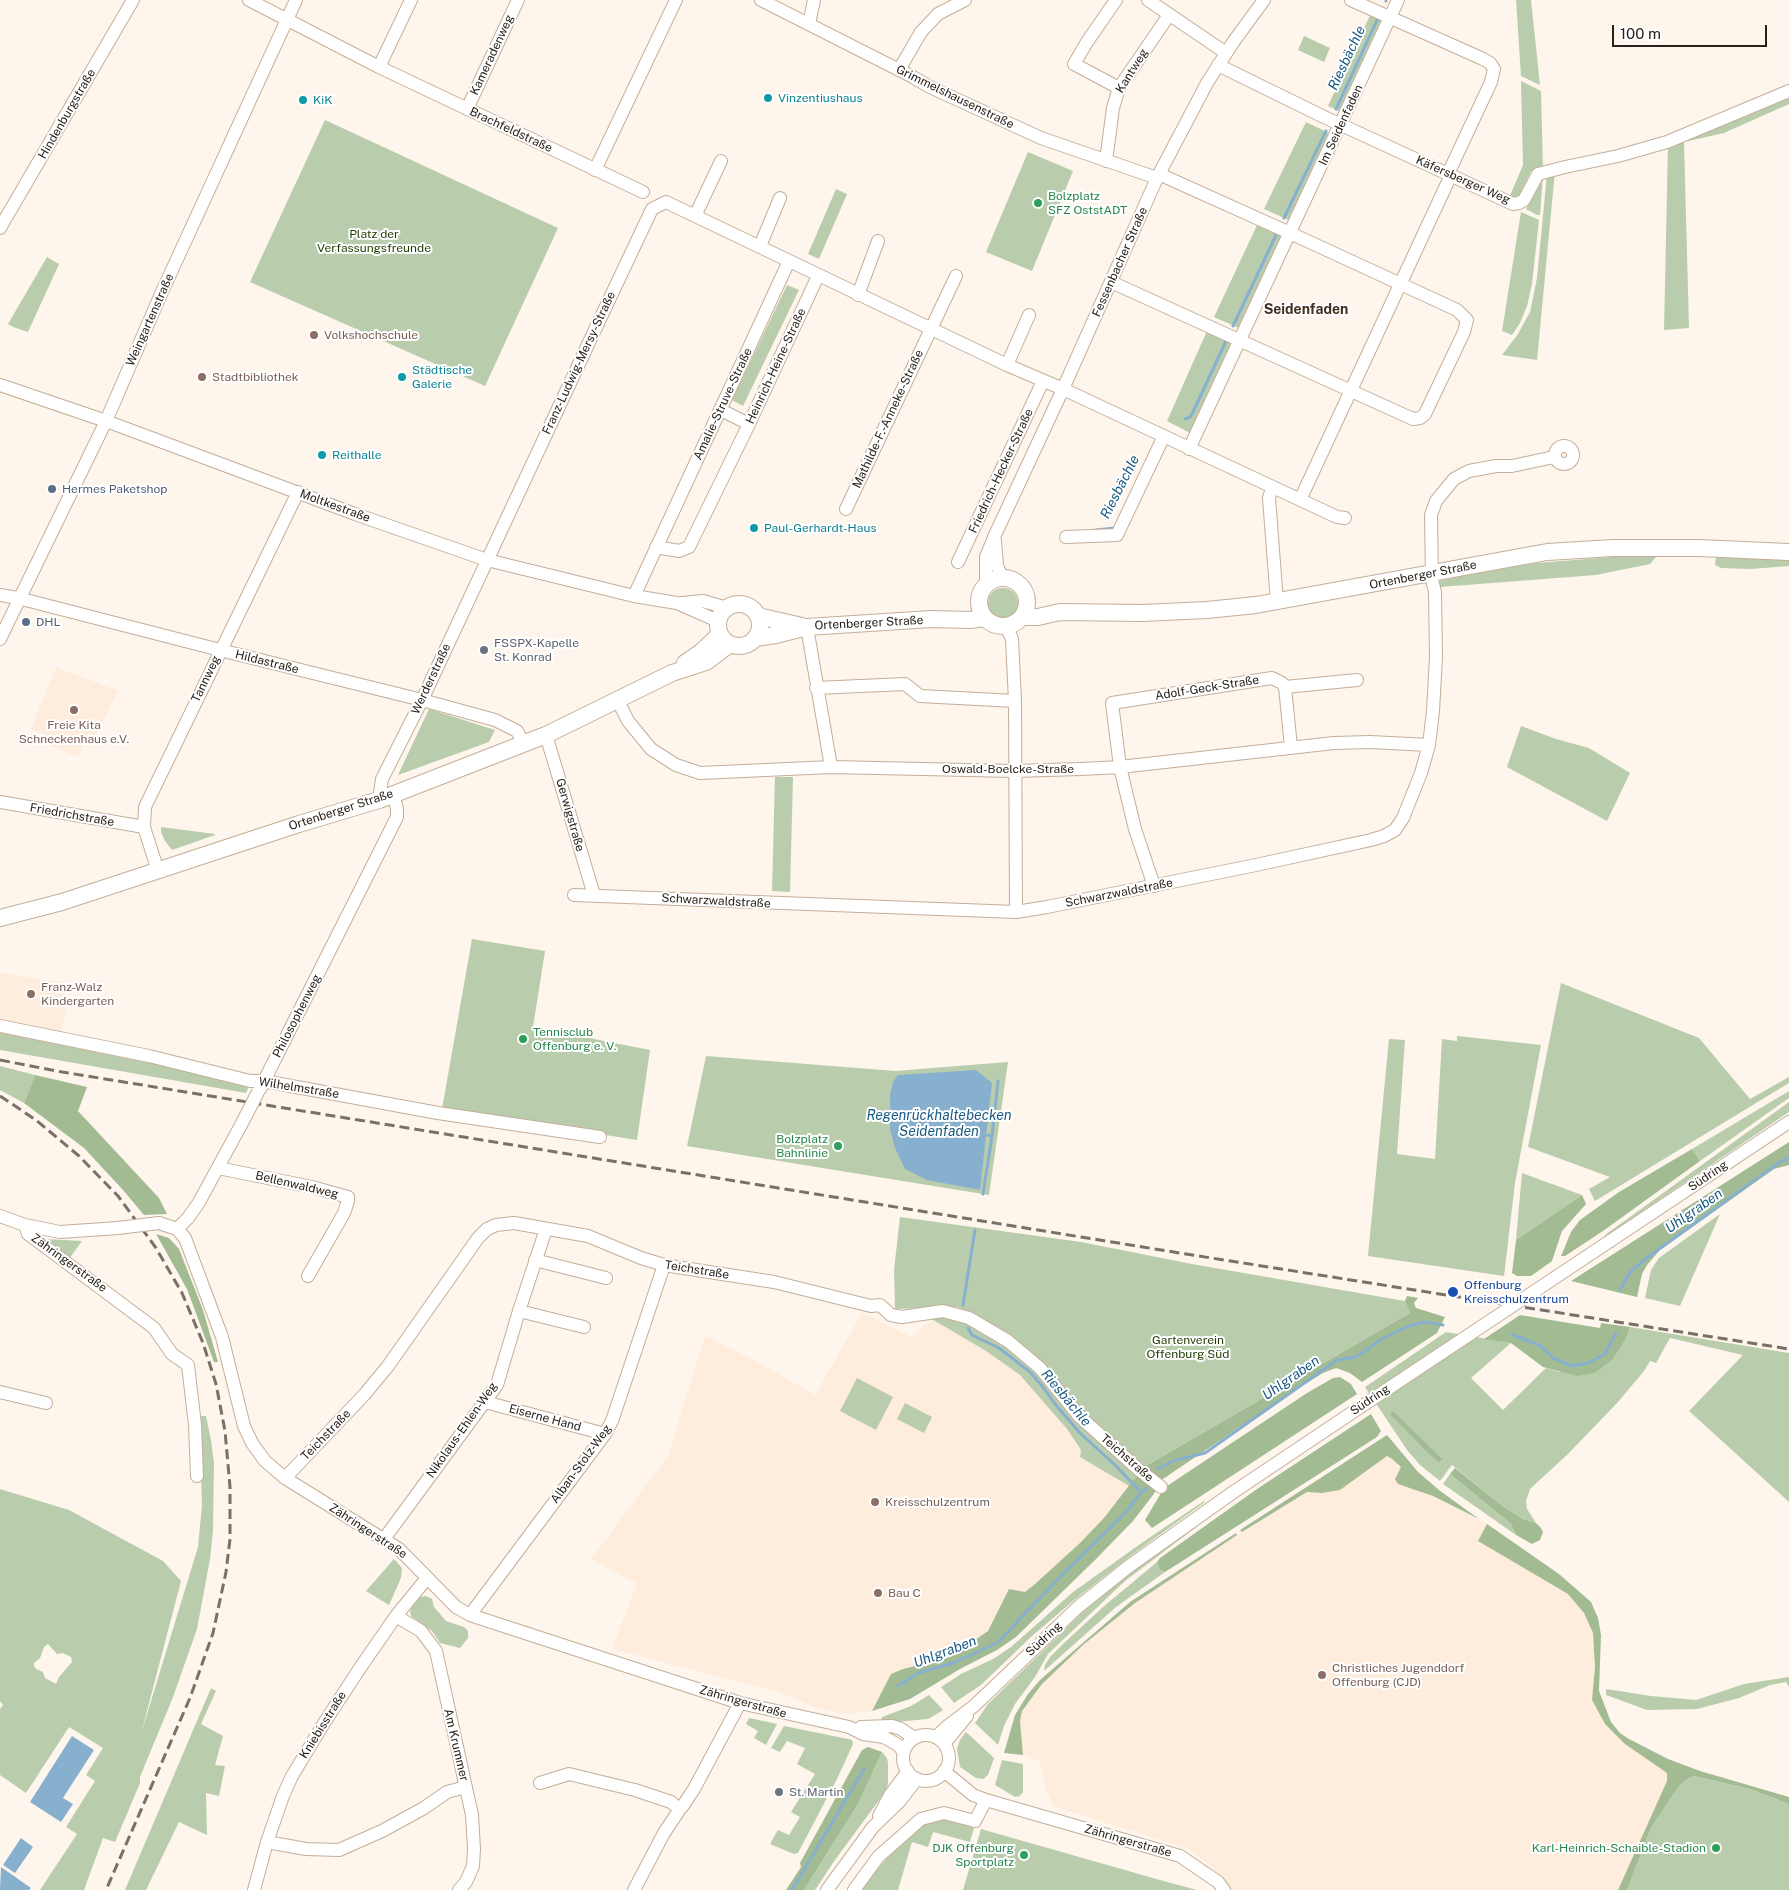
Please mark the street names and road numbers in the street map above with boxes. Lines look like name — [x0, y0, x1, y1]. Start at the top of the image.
street label: Kameradenweg — [467, 12, 517, 98]
street label: Kantweg — [1113, 46, 1151, 96]
street label: Grimmelshausenstraße — [894, 62, 1016, 132]
street label: Hindenburgstraße — [35, 66, 99, 162]
street label: Im Seidenfaden — [1316, 82, 1366, 168]
street label: Brachfeldstraße — [467, 104, 555, 156]
street label: Käfersberger Weg — [1413, 153, 1513, 207]
street label: Fessenbacher Straße — [1089, 205, 1151, 319]
street label: Weingartenstraße — [123, 271, 177, 369]
street label: Franz-Ludwig-Mersy-Straße — [539, 289, 619, 437]
street label: Heinrich-Heine-Straße — [743, 306, 809, 426]
street label: Amalie-Struve-Straße — [691, 346, 755, 462]
street label: Mathilde-F.-Anneke-Straße — [850, 347, 926, 491]
street label: Friedrich-Hecker-Straße — [966, 406, 1036, 536]
street label: Moltkestraße — [298, 487, 372, 525]
street label: Ortenberger Straße — [1368, 558, 1478, 592]
street label: Ortenberger Straße — [814, 613, 924, 633]
street label: Werderstraße — [408, 641, 454, 717]
street label: Hildastraße — [234, 647, 300, 677]
street label: Tannweg — [189, 653, 223, 705]
street label: Adolf-Geck-Straße — [1154, 673, 1260, 703]
street label: Oswald-Boelcke-Straße — [942, 762, 1074, 776]
street label: Gerwigstraße — [553, 777, 587, 853]
street label: Ortenberger Straße — [287, 786, 395, 834]
street label: Friedrichstraße — [29, 800, 115, 830]
street label: Schwarzwaldstraße — [1064, 875, 1174, 911]
street label: Schwarzwaldstraße — [661, 891, 771, 911]
street label: Philosophenweg — [270, 972, 324, 1060]
street label: Wilhelmstraße — [258, 1075, 340, 1101]
street label: Südring — [1686, 1158, 1730, 1194]
street label: Bellenwaldweg — [254, 1168, 340, 1202]
street label: Zähringerstraße — [28, 1231, 110, 1295]
street label: Teichstraße — [664, 1258, 730, 1282]
street label: Nikolaus-Ehlen-Weg — [424, 1379, 500, 1481]
street label: Südring — [1348, 1382, 1392, 1418]
street label: Eiserne Hand — [507, 1401, 583, 1435]
street label: Teichstraße — [298, 1407, 354, 1463]
street label: Alban-Stolz-Weg — [548, 1422, 614, 1506]
street label: Teichstraße — [1098, 1431, 1156, 1485]
street label: Zähringerstraße — [326, 1500, 410, 1562]
street label: Südring — [1023, 1619, 1065, 1659]
street label: Zähringerstraße — [698, 1683, 788, 1721]
street label: Kniebisstraße — [297, 1689, 349, 1761]
street label: Am Krummer — [441, 1707, 471, 1783]
street label: Zähringerstraße — [1083, 1822, 1173, 1860]

